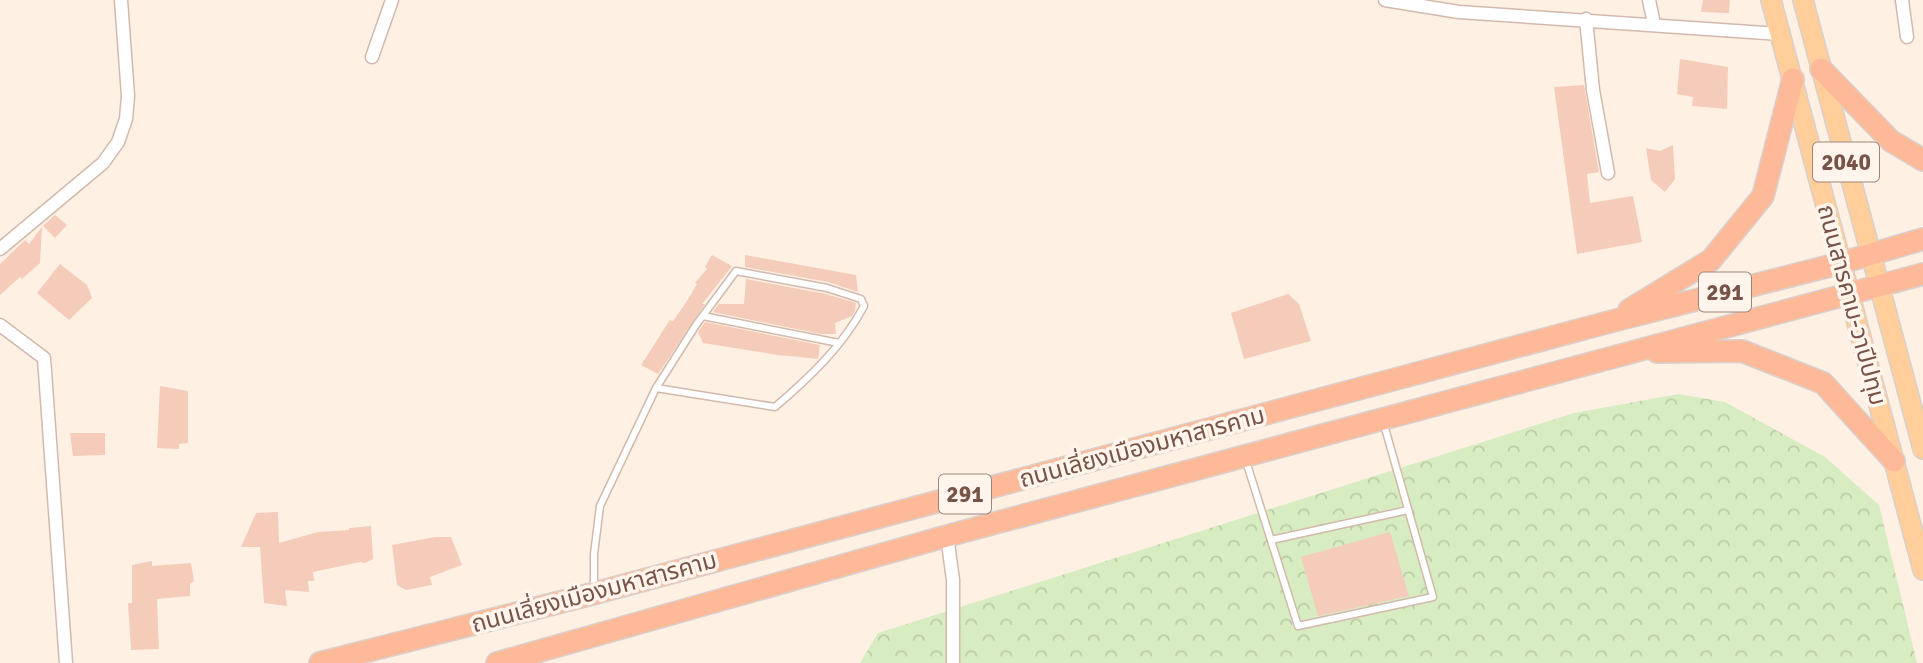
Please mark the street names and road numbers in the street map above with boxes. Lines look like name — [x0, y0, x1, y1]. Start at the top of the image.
road number: 2040 — [1813, 142, 1879, 182]
street label: ถนนสารคาม-วาปีปทุม — [1811, 201, 1893, 409]
road number: 291 — [1699, 272, 1751, 312]
street label: ถนนเลี่ยงเมืองมหาสารคาม — [1015, 398, 1268, 494]
road number: 291 — [939, 474, 991, 514]
street label: ถนนเลี่ยงเมืองมหาสารคาม — [467, 543, 720, 639]

